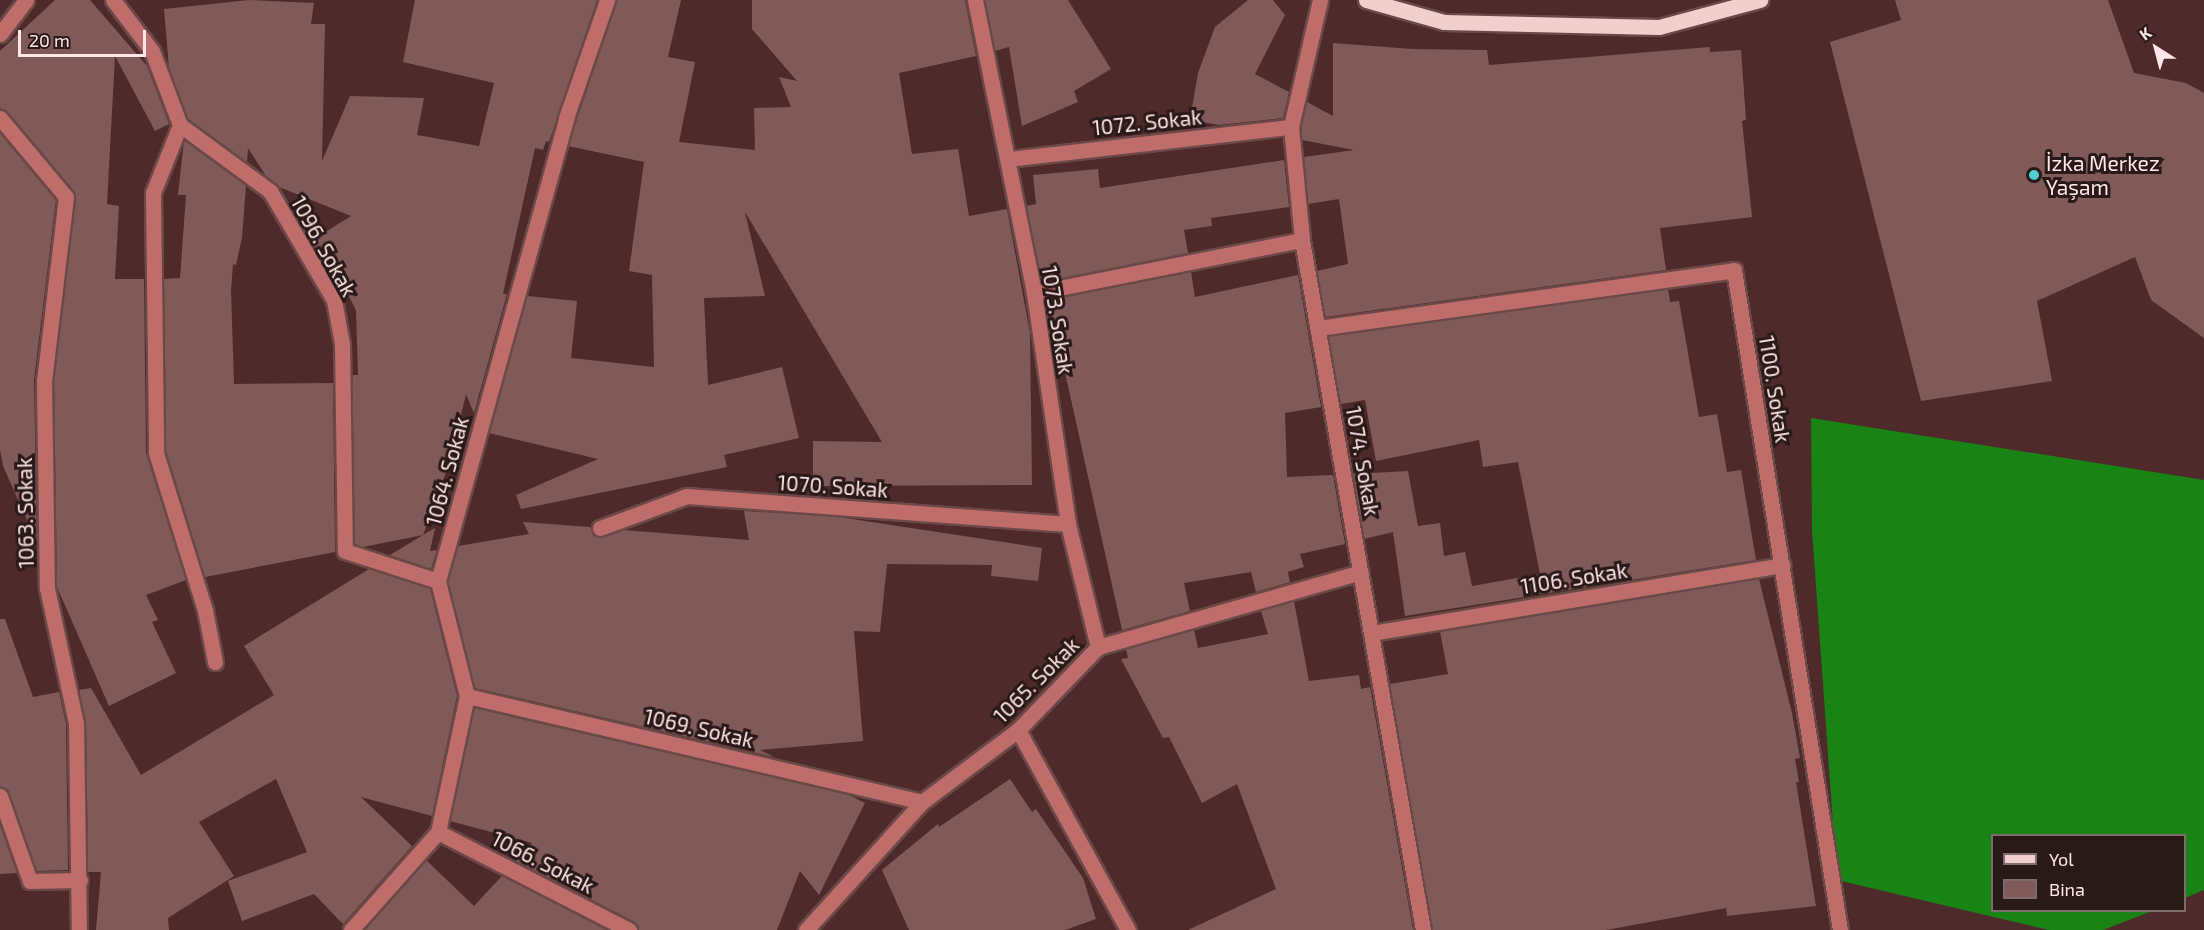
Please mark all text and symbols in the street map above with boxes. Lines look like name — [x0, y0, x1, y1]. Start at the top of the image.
scale bar — [21, 18, 148, 56]
north arrow — [2126, 18, 2186, 78]
text: K — [2135, 22, 2155, 44]
text: 20 m — [29, 29, 70, 51]
street label: 1072. Sokak — [1091, 104, 1203, 140]
place label: İzka Merkez Yaşam — [2046, 150, 2160, 200]
marker: İzka Merkez Yaşam — [2027, 168, 2041, 182]
street label: 1096. Sokak — [286, 191, 362, 301]
street label: 1073. Sokak — [1037, 264, 1079, 376]
street label: 1100. Sokak — [1754, 334, 1796, 444]
street label: 1074. Sokak — [1341, 404, 1385, 518]
street label: 1064. Sokak — [420, 414, 474, 528]
street label: 1063. Sokak — [11, 457, 39, 569]
street label: 1070. Sokak — [777, 470, 889, 502]
street label: 1106. Sokak — [1519, 557, 1629, 599]
street label: 1065. Sokak — [988, 632, 1084, 728]
street label: 1069. Sokak — [642, 703, 756, 753]
street label: 1066. Sokak — [488, 826, 598, 898]
legend — [1991, 834, 2186, 912]
text: Yol — [2049, 848, 2074, 870]
text: Bina — [2049, 878, 2085, 900]

